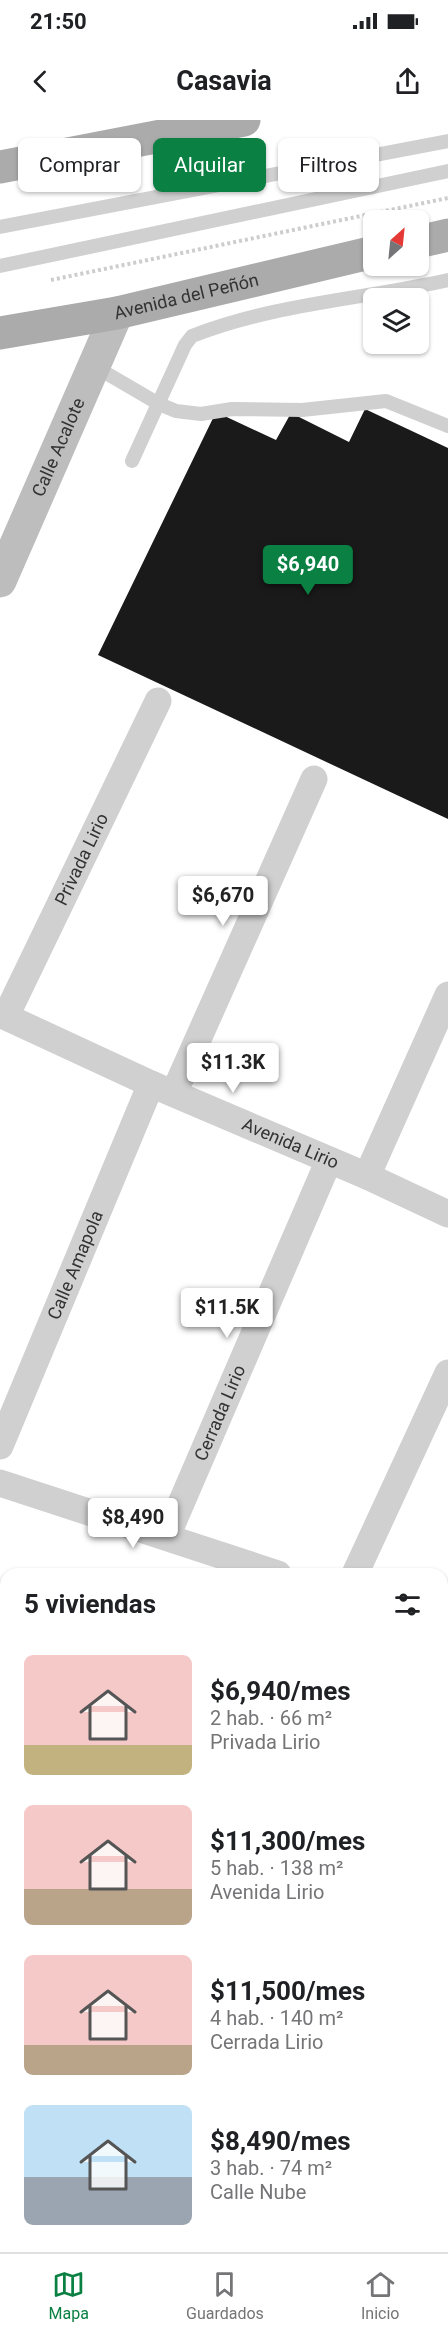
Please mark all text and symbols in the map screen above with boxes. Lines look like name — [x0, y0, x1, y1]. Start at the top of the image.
text: 21:50 — [30, 9, 87, 34]
icon: back — [24, 65, 57, 98]
text: Casavia — [176, 65, 272, 97]
icon: share — [391, 65, 424, 98]
chip: Comprar — [18, 138, 141, 192]
chip: Alquilar — [153, 138, 266, 192]
chip: Filtros — [278, 138, 379, 192]
north arrow — [363, 210, 429, 276]
map controls — [363, 210, 429, 354]
street label: Avenida del Peñón — [112, 269, 261, 323]
button: layers — [363, 288, 429, 354]
street label: Calle Acalote — [27, 395, 89, 499]
pin: $6,940 — [259, 545, 357, 596]
text: $6,940 — [277, 552, 339, 576]
street label: Privada Lirio — [50, 810, 112, 908]
pin: $6,670 — [174, 876, 272, 927]
text: $6,670 — [192, 883, 254, 907]
pin: $11.3K — [184, 1043, 282, 1094]
text: $11.3K — [201, 1050, 265, 1074]
street label: Avenida Lirio — [239, 1113, 342, 1173]
street label: Calle Amapola — [43, 1207, 107, 1323]
pin: $11.5K — [178, 1288, 276, 1339]
text: $11.5K — [195, 1295, 259, 1319]
street label: Cerrada Lirio — [190, 1362, 249, 1464]
pin: $8,490 — [84, 1498, 182, 1549]
text: $8,490 — [102, 1505, 164, 1529]
icon: filters — [391, 1588, 424, 1621]
text: 5 viviendas — [24, 1589, 156, 1619]
text: $6,940/mes — [210, 1676, 351, 1706]
icon: home — [72, 1679, 144, 1751]
text: 2 hab. · 66 m² — [210, 1706, 332, 1730]
text: Privada Lirio — [210, 1730, 320, 1754]
text: $11,300/mes — [210, 1826, 365, 1856]
icon: home — [72, 1829, 144, 1901]
text: 5 hab. · 138 m² — [210, 1856, 343, 1880]
text: Avenida Lirio — [210, 1880, 324, 1904]
text: $11,500/mes — [210, 1976, 365, 2006]
icon: home — [72, 1979, 144, 2051]
text: 4 hab. · 140 m² — [210, 2006, 343, 2030]
text: Cerrada Lirio — [210, 2030, 323, 2054]
text: $8,490/mes — [210, 2126, 351, 2156]
icon: home — [72, 2129, 144, 2201]
text: 3 hab. · 74 m² — [210, 2156, 332, 2180]
text: Calle Nube — [210, 2180, 306, 2204]
tab: Mapa — [49, 2268, 89, 2323]
tab: Guardados — [186, 2268, 264, 2323]
tab: Inicio — [361, 2268, 399, 2323]

